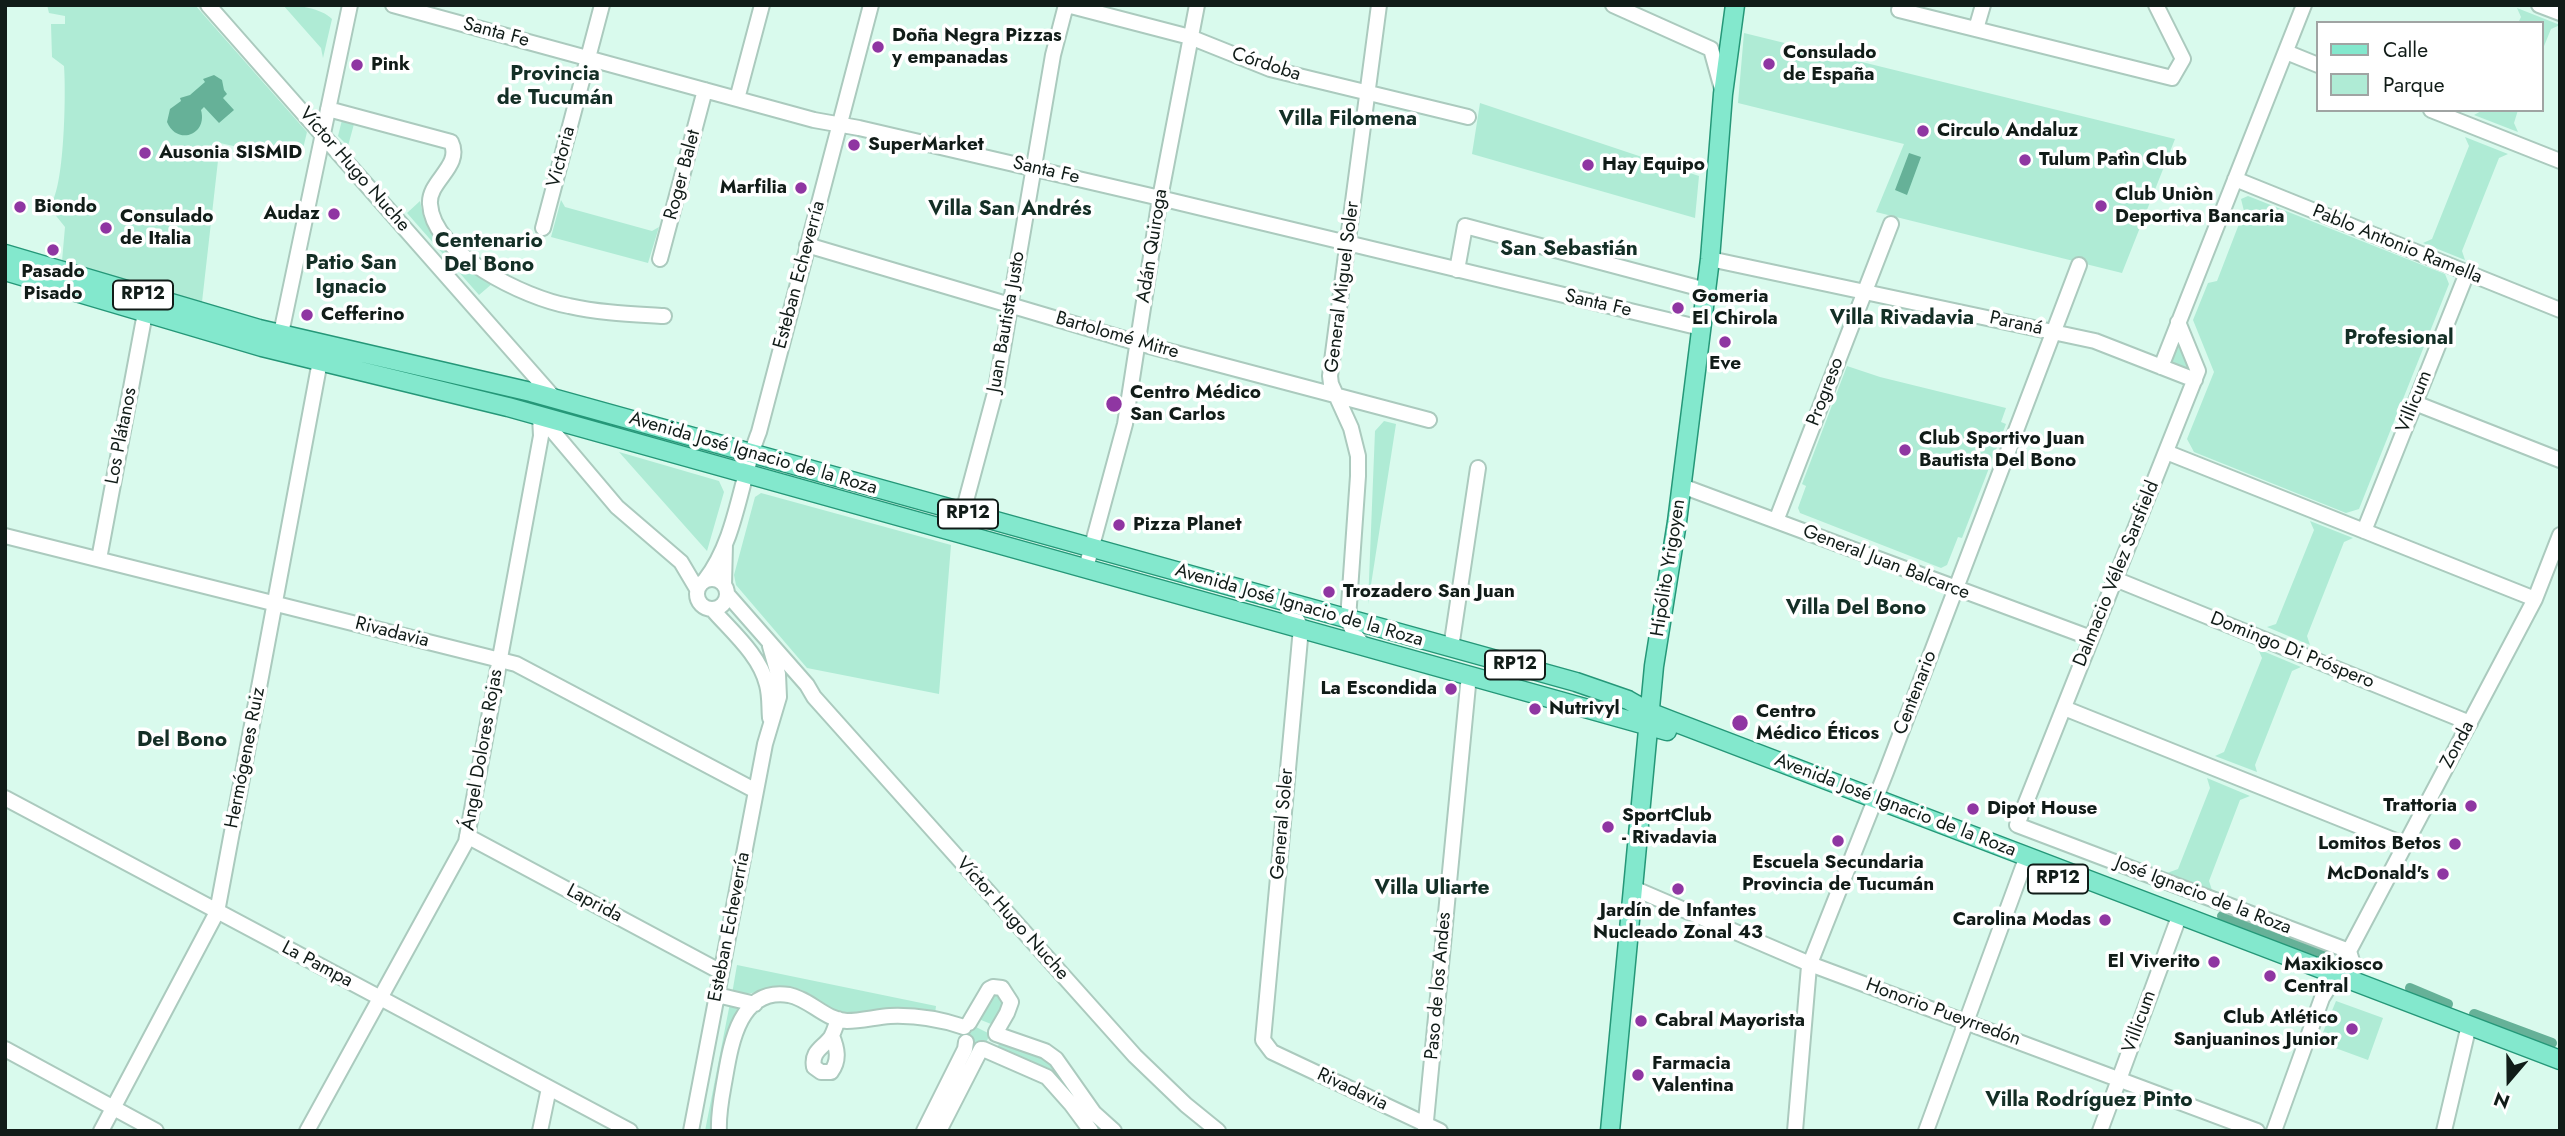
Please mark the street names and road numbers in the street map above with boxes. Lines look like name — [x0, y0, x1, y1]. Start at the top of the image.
street label: Santa Fe — [460, 13, 532, 53]
street label: Córdoba — [1229, 43, 1303, 87]
street label: Víctor Hugo Nuche — [294, 103, 414, 237]
street label: Victoria — [543, 124, 581, 190]
street label: Roger Balet — [660, 127, 706, 223]
street label: Santa Fe — [1010, 152, 1082, 190]
street label: Adán Quiroga — [1133, 188, 1173, 304]
street label: Esteban Echeverría — [769, 199, 831, 351]
street label: General Miguel Soler — [1321, 200, 1365, 374]
street label: Pablo Antonio Ramella — [2309, 201, 2485, 289]
street label: Juan Bautista Justo — [983, 250, 1031, 394]
road number: RP12 — [113, 281, 173, 310]
street label: Santa Fe — [1562, 285, 1634, 323]
street label: Paraná — [1987, 307, 2045, 341]
street label: Bartolomé Mitre — [1053, 308, 1181, 364]
street label: Progreso — [1803, 355, 1849, 429]
street label: Villicum — [2392, 368, 2438, 436]
street label: Los Plátanos — [101, 386, 143, 486]
street label: Avenida José Ignacio de la Roza — [626, 408, 880, 500]
street label: Dalmacio Vélez Sarsfield — [2069, 478, 2165, 670]
street label: Hipólito Yrigoyen — [1647, 498, 1691, 638]
road number: RP12 — [938, 500, 998, 528]
street label: General Juan Balcarce — [1799, 521, 1973, 605]
street label: Avenida José Ignacio de la Roza — [1172, 560, 1426, 652]
street label: Domingo Di Próspero — [2207, 608, 2377, 694]
street label: Rivadavia — [353, 613, 431, 653]
street label: Centenario — [1890, 648, 1942, 738]
road number: RP12 — [1485, 650, 1545, 680]
street label: Ángel Dolores Rojas — [458, 668, 508, 832]
street label: Hermógenes Ruiz — [221, 686, 271, 830]
street label: Zonda — [2436, 718, 2480, 772]
street label: Avenida José Ignacio de la Roza — [1771, 749, 2019, 863]
street label: General Soler — [1267, 767, 1299, 881]
street label: Esteban Echeverría — [704, 850, 756, 1004]
street label: José Ignacio de la Roza — [2112, 852, 2294, 940]
street label: Víctor Hugo Nuche — [951, 853, 1073, 985]
road number: RP12 — [2028, 864, 2088, 894]
street label: Laprida — [562, 880, 626, 928]
street label: Paso de los Andes — [1421, 911, 1457, 1061]
street label: La Pampa — [278, 937, 356, 993]
street label: Honorio Pueyrredón — [1862, 974, 2024, 1052]
street label: Villicum — [2118, 988, 2162, 1056]
street label: Rivadavia — [1313, 1064, 1391, 1116]

